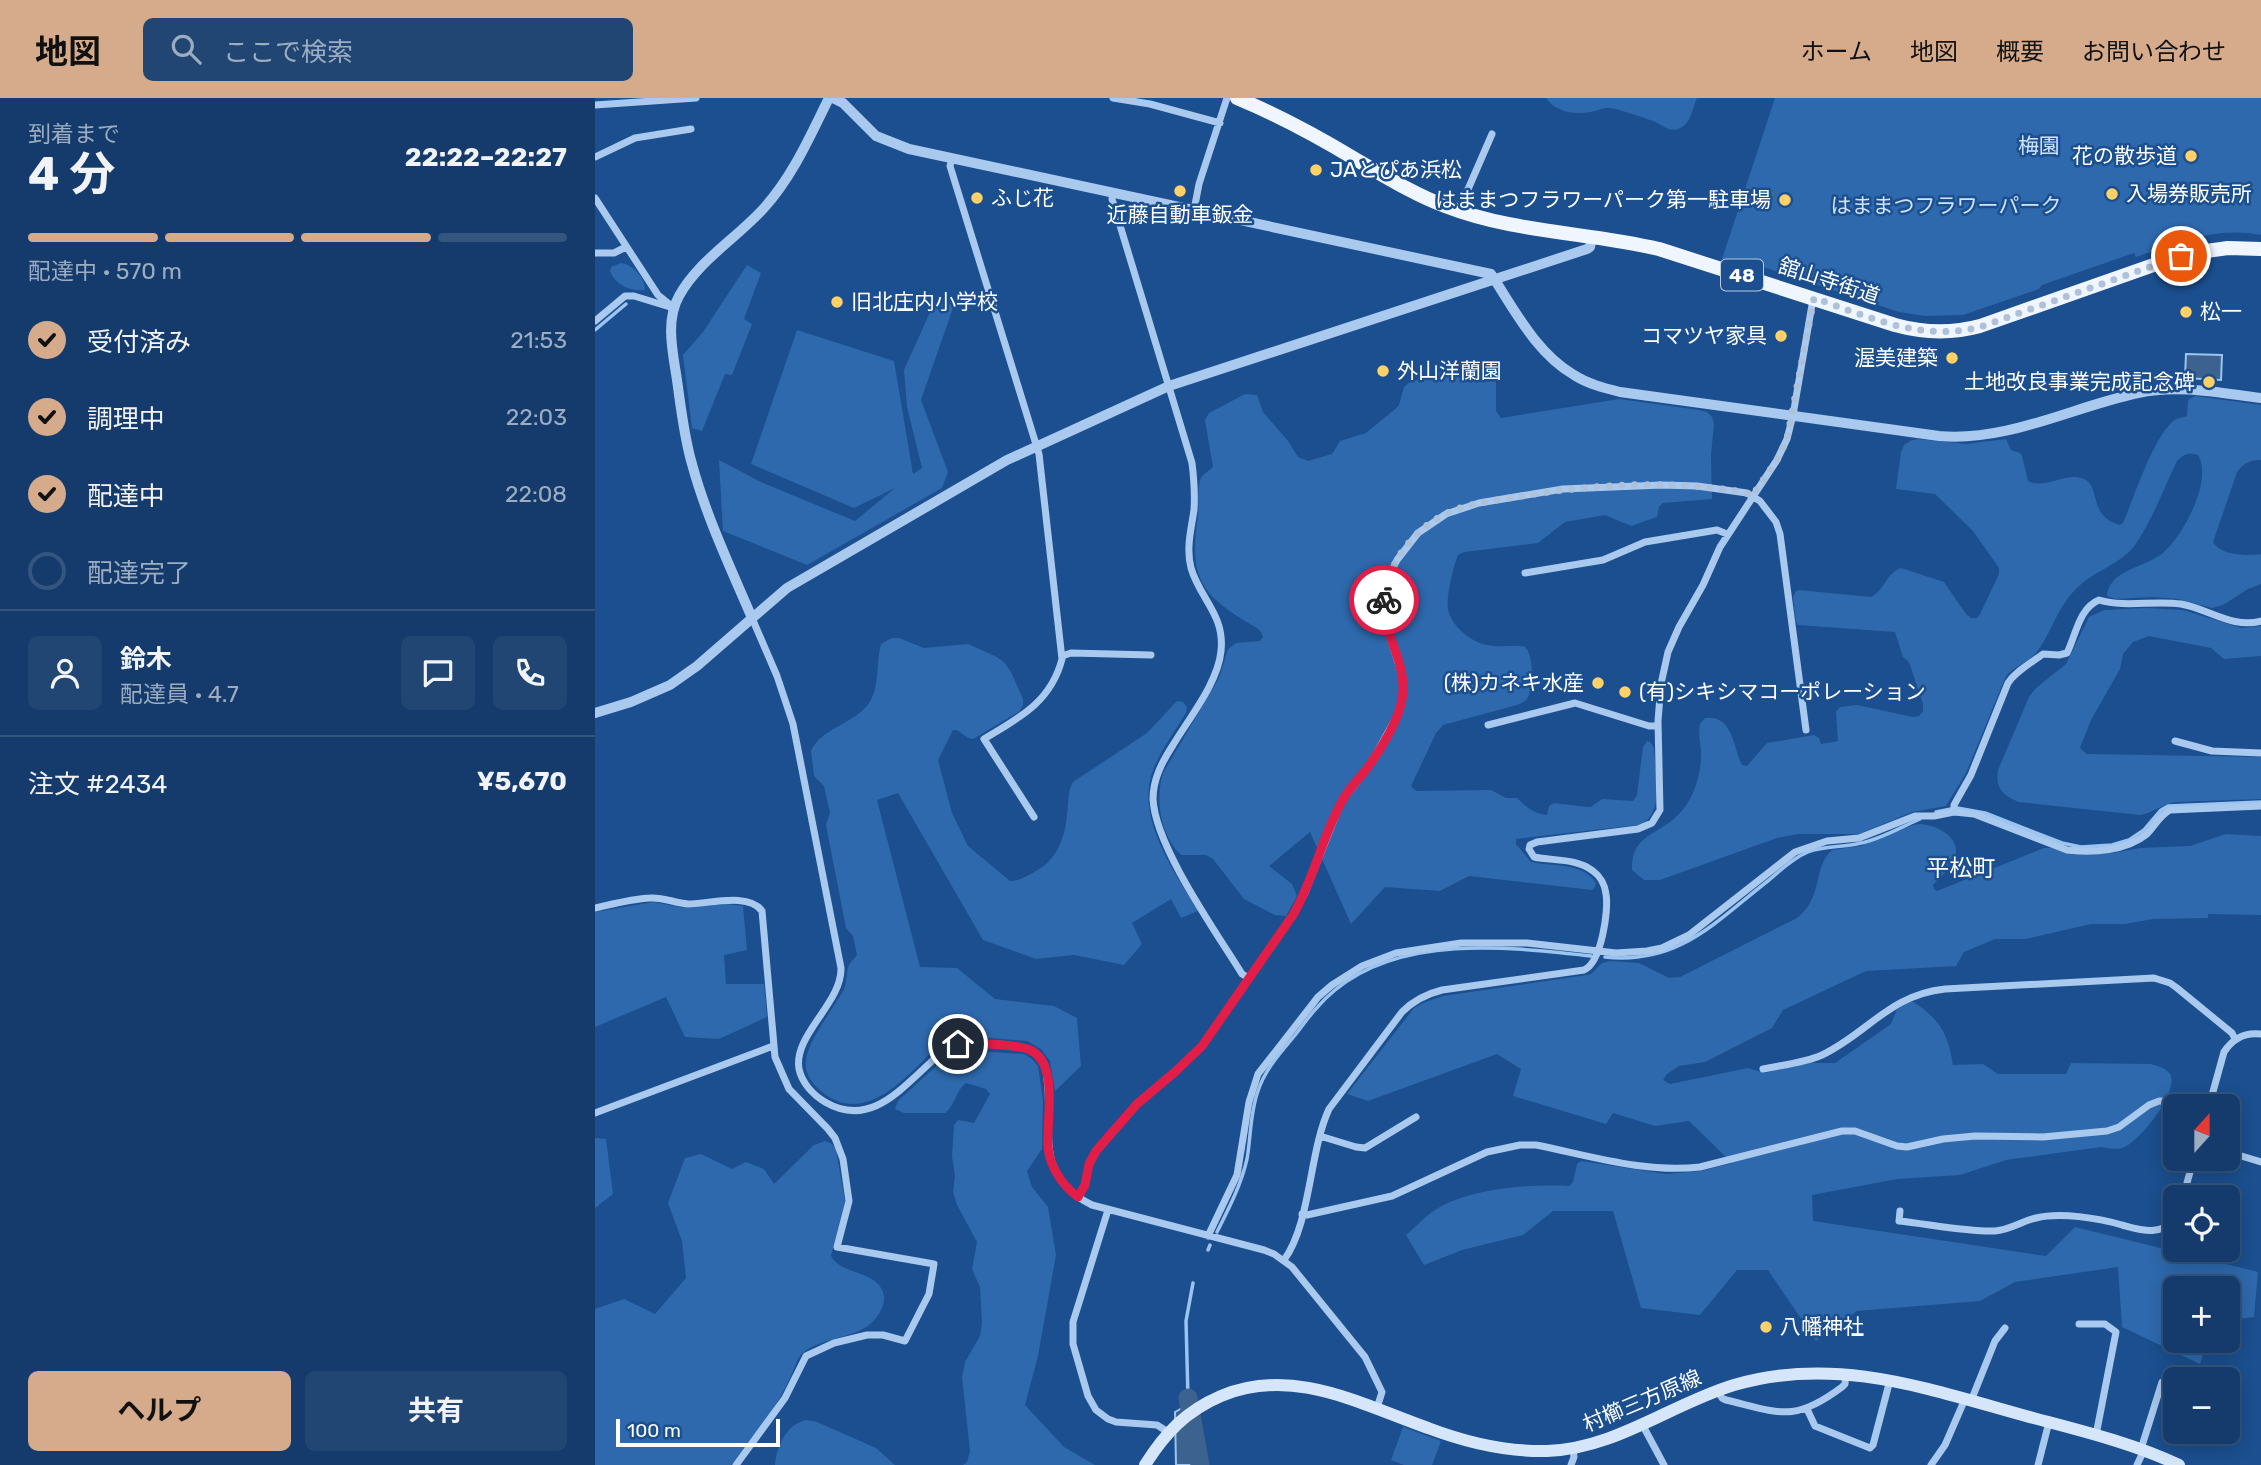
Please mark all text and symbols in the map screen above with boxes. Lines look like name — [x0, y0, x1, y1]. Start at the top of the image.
search box — [143, 18, 633, 81]
icon: search — [167, 30, 205, 68]
text: 地図 — [35, 32, 101, 71]
text: ここで検索 — [223, 37, 353, 68]
text: ホーム — [1801, 38, 1872, 66]
text: 地図 — [1910, 38, 1958, 66]
text: 概要 — [1996, 38, 2044, 66]
text: お問い合わせ — [2082, 38, 2226, 66]
text: 到着まで — [28, 120, 120, 148]
park label: 梅園 — [2018, 133, 2060, 158]
text: 22:22–22:27 — [405, 142, 567, 173]
place label: 花の散歩道 — [2072, 143, 2177, 168]
text: 4 分 — [28, 147, 115, 202]
marker: 花の散歩道 — [2183, 148, 2199, 164]
place label: JAとぴあ浜松 — [1330, 157, 1462, 182]
marker: JAとぴあ浜松 — [1308, 162, 1324, 178]
place label: 入場券販売所 — [2126, 181, 2252, 206]
marker: 近藤自動車鈑金 — [1172, 183, 1188, 199]
place label: ふじ花 — [991, 185, 1054, 210]
marker: 入場券販売所 — [2104, 186, 2120, 202]
place label: はままつフラワーパーク第一駐車場 — [1435, 187, 1771, 212]
marker: ふじ花 — [969, 190, 985, 206]
marker: はままつフラワーパーク第一駐車場 — [1777, 192, 1793, 208]
park label: はままつフラワーパーク — [1831, 193, 2061, 218]
place label: 近藤自動車鈑金 — [1107, 202, 1254, 227]
pin — [2151, 226, 2211, 286]
icon: bag — [2162, 237, 2200, 275]
street label: 舘山寺街道 — [1775, 252, 1883, 309]
text: 配達中 · 570 m — [28, 257, 182, 285]
road number: 48 — [1721, 260, 1763, 290]
place label: 旧北庄内小学校 — [851, 289, 998, 314]
marker: 旧北庄内小学校 — [829, 294, 845, 310]
place label: 松一 — [2200, 299, 2242, 324]
marker: 松一 — [2178, 304, 2194, 320]
icon: check — [28, 321, 66, 359]
place label: コマツヤ家具 — [1641, 323, 1767, 348]
text: 21:53 — [510, 326, 567, 354]
text: 受付済み — [87, 327, 191, 358]
marker: コマツヤ家具 — [1773, 328, 1789, 344]
place label: 渥美建築 — [1854, 345, 1938, 370]
marker: 渥美建築 — [1944, 350, 1960, 366]
place label: 外山洋蘭園 — [1397, 358, 1502, 383]
marker: 外山洋蘭園 — [1375, 363, 1391, 379]
place label: 土地改良事業完成記念碑 — [1964, 369, 2195, 394]
marker: 土地改良事業完成記念碑 — [2201, 374, 2217, 390]
icon: check — [28, 398, 66, 436]
text: 22:03 — [506, 403, 567, 431]
text: 調理中 — [87, 404, 165, 435]
icon: check — [28, 475, 66, 513]
text: 22:08 — [505, 480, 567, 508]
text: 配達中 — [87, 481, 165, 512]
text: 配達完了 — [87, 558, 191, 589]
courier — [1349, 565, 1419, 635]
icon: bike — [1365, 581, 1403, 619]
button: person — [28, 636, 102, 710]
button: chat — [401, 636, 475, 710]
button: phone — [493, 636, 567, 710]
text: 鈴木 — [120, 644, 172, 675]
place label: (株)カネキ水産 — [1444, 670, 1584, 695]
marker: (株)カネキ水産 — [1590, 675, 1606, 691]
place label: (有)シキシマコーポレーション — [1639, 679, 1926, 704]
text: 配達員 · 4.7 — [120, 680, 239, 708]
marker: (有)シキシマコーポレーション — [1617, 684, 1633, 700]
text: ¥5,670 — [477, 766, 567, 797]
text: 注文 #2434 — [28, 769, 167, 800]
district label: 平松町 — [1927, 854, 1996, 882]
pin — [928, 1014, 988, 1074]
icon: home — [939, 1025, 977, 1063]
north arrow — [2163, 1094, 2240, 1171]
map controls — [2163, 1094, 2240, 1444]
button: locate — [2163, 1185, 2240, 1262]
button: + — [2163, 1276, 2240, 1353]
place label: 八幡神社 — [1780, 1314, 1864, 1339]
marker: 八幡神社 — [1758, 1319, 1774, 1335]
street label: 村櫛三方原線 — [1579, 1364, 1705, 1437]
button: − — [2163, 1367, 2240, 1444]
button: ヘルプ — [28, 1371, 291, 1451]
button: 共有 — [305, 1371, 567, 1451]
scale bar — [616, 1416, 781, 1448]
text: 100 m — [627, 1419, 681, 1442]

